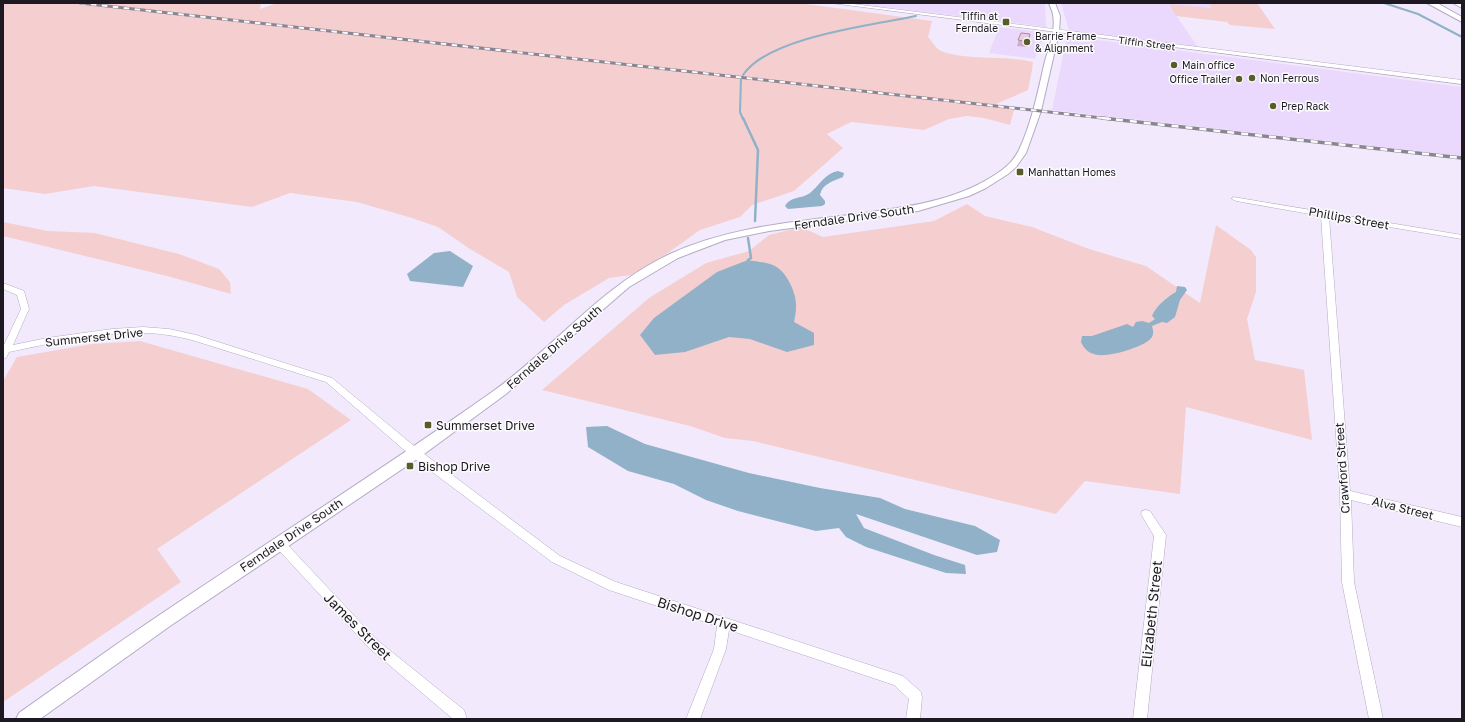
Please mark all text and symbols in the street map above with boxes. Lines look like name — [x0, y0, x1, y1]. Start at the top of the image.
place label: Tiffin at Ferndale — [956, 10, 998, 34]
marker: Tiffin at Ferndale — [1001, 17, 1011, 27]
place label: Barrie Frame & Alignment — [1035, 30, 1096, 54]
street label: Tiffin Street — [1118, 34, 1176, 52]
marker: Barrie Frame & Alignment — [1022, 37, 1032, 47]
place label: Main office — [1182, 59, 1235, 71]
marker: Main office — [1169, 60, 1179, 70]
place label: Non Ferrous — [1260, 72, 1319, 84]
place label: Office Trailer — [1170, 73, 1231, 85]
marker: Non Ferrous — [1247, 73, 1257, 83]
marker: Office Trailer — [1234, 74, 1244, 84]
place label: Prep Rack — [1281, 100, 1330, 112]
marker: Prep Rack — [1268, 101, 1278, 111]
place label: Manhattan Homes — [1028, 166, 1116, 178]
marker: Manhattan Homes — [1015, 167, 1025, 177]
street label: Ferndale Drive South — [793, 201, 915, 233]
street label: Phillips Street — [1308, 204, 1391, 233]
street label: Ferndale Drive South — [503, 302, 605, 392]
street label: Summerset Drive — [44, 324, 144, 350]
place label: Summerset Drive — [436, 418, 535, 433]
marker: Summerset Drive — [423, 420, 433, 430]
street label: Crawford Street — [1331, 422, 1353, 514]
place label: Bishop Drive — [418, 459, 490, 474]
marker: Bishop Drive — [405, 461, 415, 471]
street label: Alva Street — [1371, 493, 1436, 523]
street label: Ferndale Drive South — [237, 495, 345, 575]
street label: Elizabeth Street — [1137, 560, 1165, 668]
street label: James Street — [321, 589, 395, 663]
street label: Bishop Drive — [655, 593, 741, 635]

